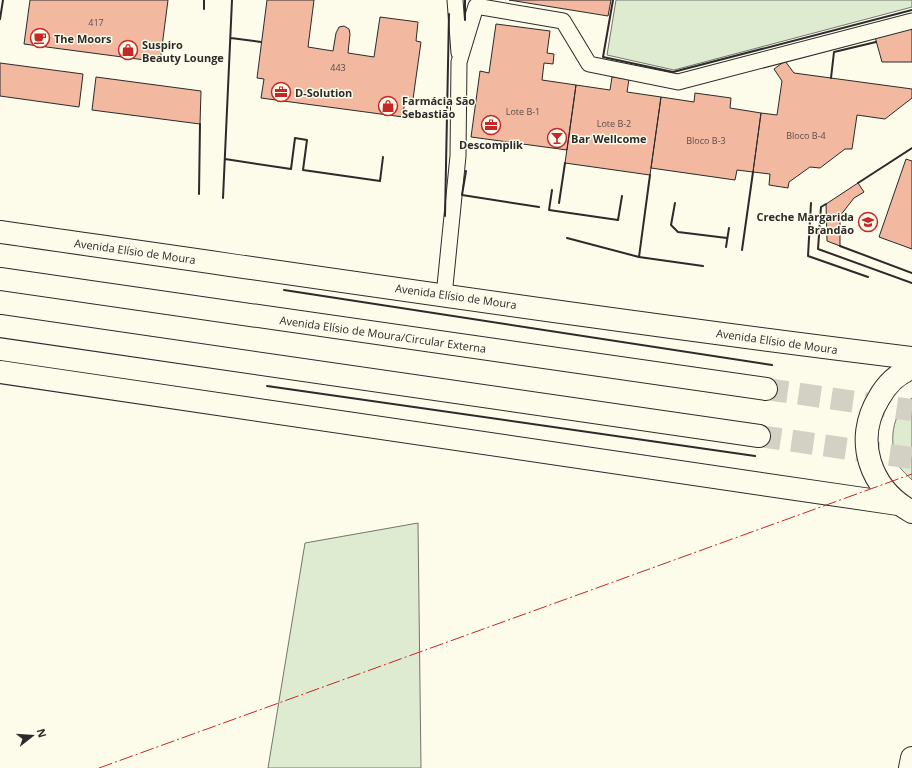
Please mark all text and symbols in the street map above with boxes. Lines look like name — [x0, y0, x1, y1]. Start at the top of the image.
house number: 417 — [88, 16, 104, 29]
cafe icon: The Moors — [29, 27, 51, 49]
place label: The Moors — [54, 31, 112, 46]
place label: Suspiro Beauty Lounge — [142, 37, 224, 65]
shop icon: Suspiro Beauty Lounge — [117, 39, 139, 61]
house number: 443 — [330, 61, 346, 74]
office icon: D-Solution — [270, 81, 292, 103]
place label: D-Solution — [295, 85, 352, 100]
place label: Farmácia São Sebastião — [402, 93, 475, 121]
shop icon: Farmácia São Sebastião — [377, 95, 399, 117]
house number: Lote B-1 — [506, 105, 540, 118]
office icon: Descomplik — [480, 114, 502, 136]
house number: Lote B-2 — [597, 117, 631, 130]
bar icon: Bar Wellcome — [546, 127, 568, 149]
house number: Bloco B-4 — [786, 129, 826, 142]
place label: Bar Wellcome — [571, 131, 647, 146]
house number: Bloco B-3 — [686, 134, 726, 147]
place label: Descomplik — [459, 137, 523, 152]
place label: Creche Margarida Brandão — [756, 209, 854, 237]
school or university icon: Creche Margarida Brandão — [857, 211, 879, 233]
street label: Avenida Elísio de Moura — [73, 235, 197, 267]
street label: Avenida Elísio de Moura — [394, 280, 518, 312]
street label: Avenida Elísio de Moura/Circular Externa — [279, 312, 487, 356]
street label: Avenida Elísio de Moura — [715, 325, 839, 357]
north arrow — [12, 716, 52, 756]
text: N — [34, 726, 51, 739]

